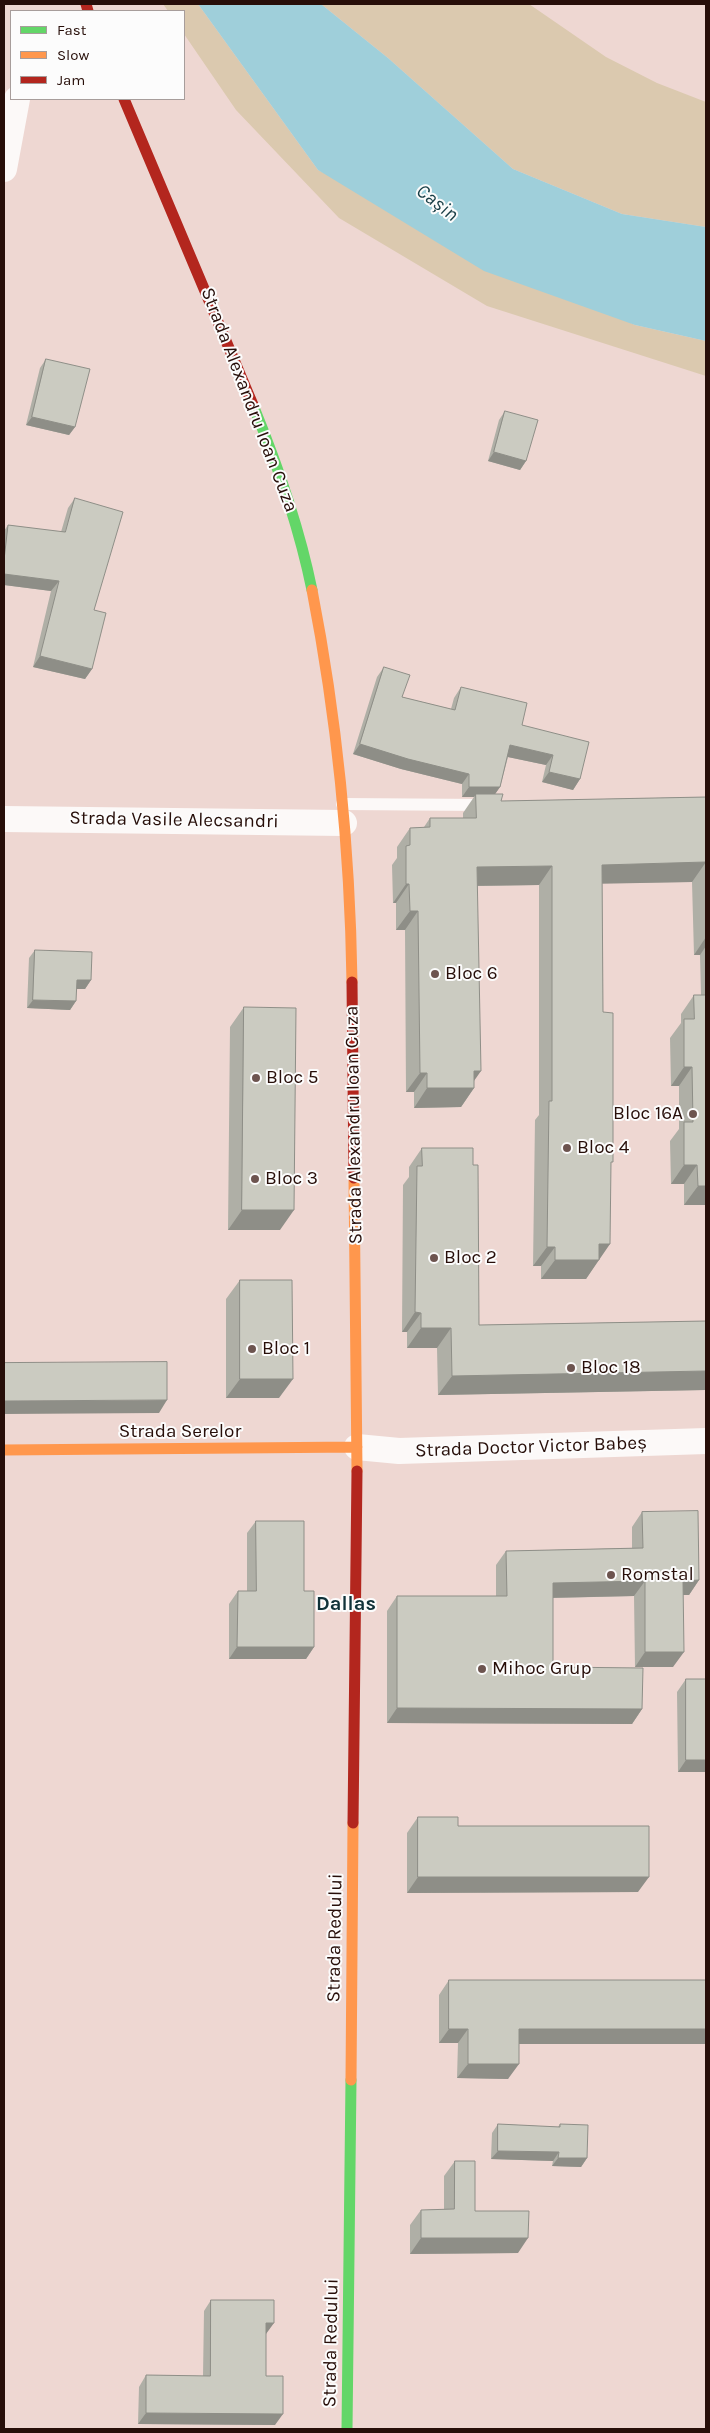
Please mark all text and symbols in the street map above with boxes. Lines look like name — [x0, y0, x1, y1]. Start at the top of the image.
legend — [10, 10, 185, 100]
text: Fast — [57, 21, 86, 39]
text: Slow — [57, 46, 89, 64]
text: Jam — [57, 71, 85, 89]
water label: Cașin — [411, 179, 463, 227]
street label: Strada Alexandru Ioan Cuza — [196, 284, 302, 516]
street label: Strada Vasile Alecsandri — [69, 807, 279, 833]
place label: Bloc 6 — [445, 963, 498, 985]
marker: Bloc 6 — [429, 968, 441, 980]
street label: Strada Alexandru Ioan Cuza — [341, 1005, 367, 1245]
place label: Bloc 5 — [266, 1067, 319, 1089]
marker: Bloc 5 — [250, 1072, 262, 1084]
place label: Bloc 16A — [613, 1103, 683, 1125]
marker: Bloc 16A — [687, 1108, 699, 1120]
place label: Bloc 4 — [577, 1137, 629, 1159]
marker: Bloc 4 — [561, 1142, 573, 1154]
place label: Bloc 3 — [265, 1168, 318, 1190]
marker: Bloc 3 — [249, 1173, 261, 1185]
place label: Bloc 2 — [444, 1247, 497, 1269]
marker: Bloc 2 — [428, 1252, 440, 1264]
place label: Bloc 1 — [262, 1338, 310, 1360]
marker: Bloc 1 — [246, 1343, 258, 1355]
place label: Bloc 18 — [581, 1357, 641, 1379]
marker: Bloc 18 — [565, 1362, 577, 1374]
street label: Strada Serelor — [119, 1421, 241, 1443]
street label: Strada Doctor Victor Babeș — [415, 1432, 647, 1462]
place label: Romstal — [621, 1564, 694, 1586]
marker: Romstal — [605, 1569, 617, 1581]
district label: Dallas — [316, 1592, 376, 1616]
place label: Mihoc Grup — [492, 1658, 592, 1680]
marker: Mihoc Grup — [476, 1663, 488, 1675]
street label: Strada Redului — [322, 1873, 348, 2003]
street label: Strada Redului — [318, 2278, 344, 2408]

